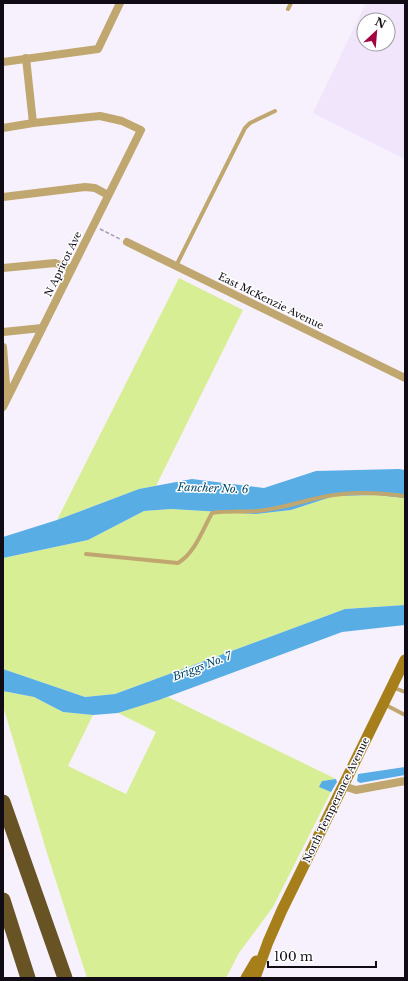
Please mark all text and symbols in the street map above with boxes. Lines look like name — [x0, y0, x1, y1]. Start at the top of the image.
north arrow — [356, 12, 396, 52]
text: N — [373, 14, 389, 32]
street label: N Apricot Ave — [42, 229, 85, 299]
street label: East McKenzie Avenue — [216, 270, 326, 332]
water label: Fancher No. 6 — [176, 480, 249, 496]
water label: Briggs No. 7 — [170, 648, 235, 684]
street label: North Temperance Avenue — [300, 735, 372, 865]
scale bar — [268, 943, 376, 969]
text: 100 m — [274, 949, 313, 964]

